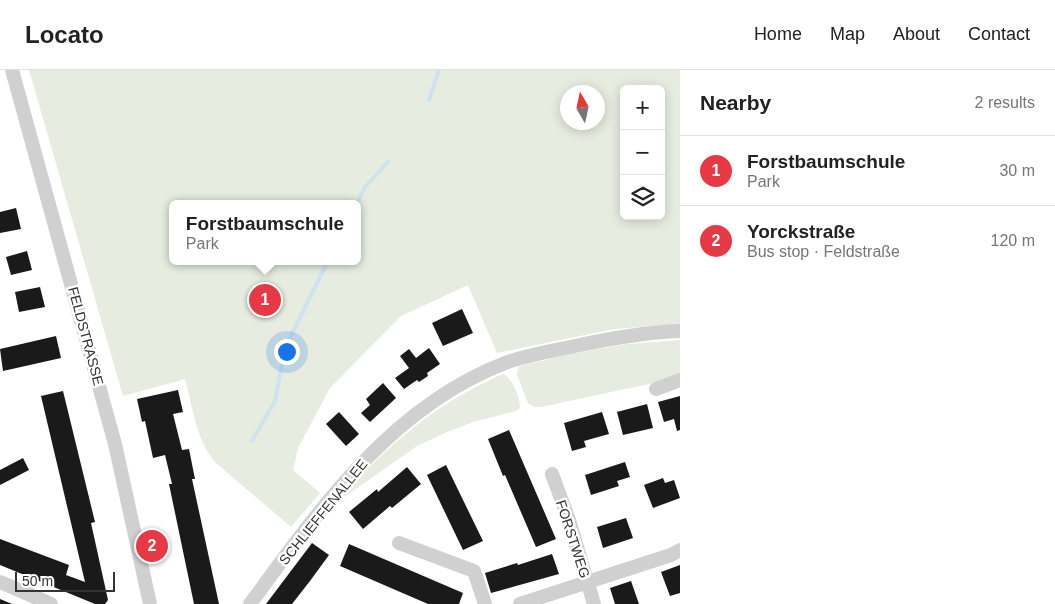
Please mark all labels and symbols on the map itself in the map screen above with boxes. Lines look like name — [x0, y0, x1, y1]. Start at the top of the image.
north arrow — [560, 85, 605, 130]
pin: 1 — [249, 281, 281, 319]
street label: FELDSTRASSE — [65, 285, 107, 387]
your location — [274, 339, 300, 365]
street label: SCHLIEFFENALLEE — [276, 456, 370, 568]
street label: FORSTWEG — [553, 498, 593, 580]
pin: 2 — [136, 527, 168, 565]
scale bar — [15, 569, 115, 592]

